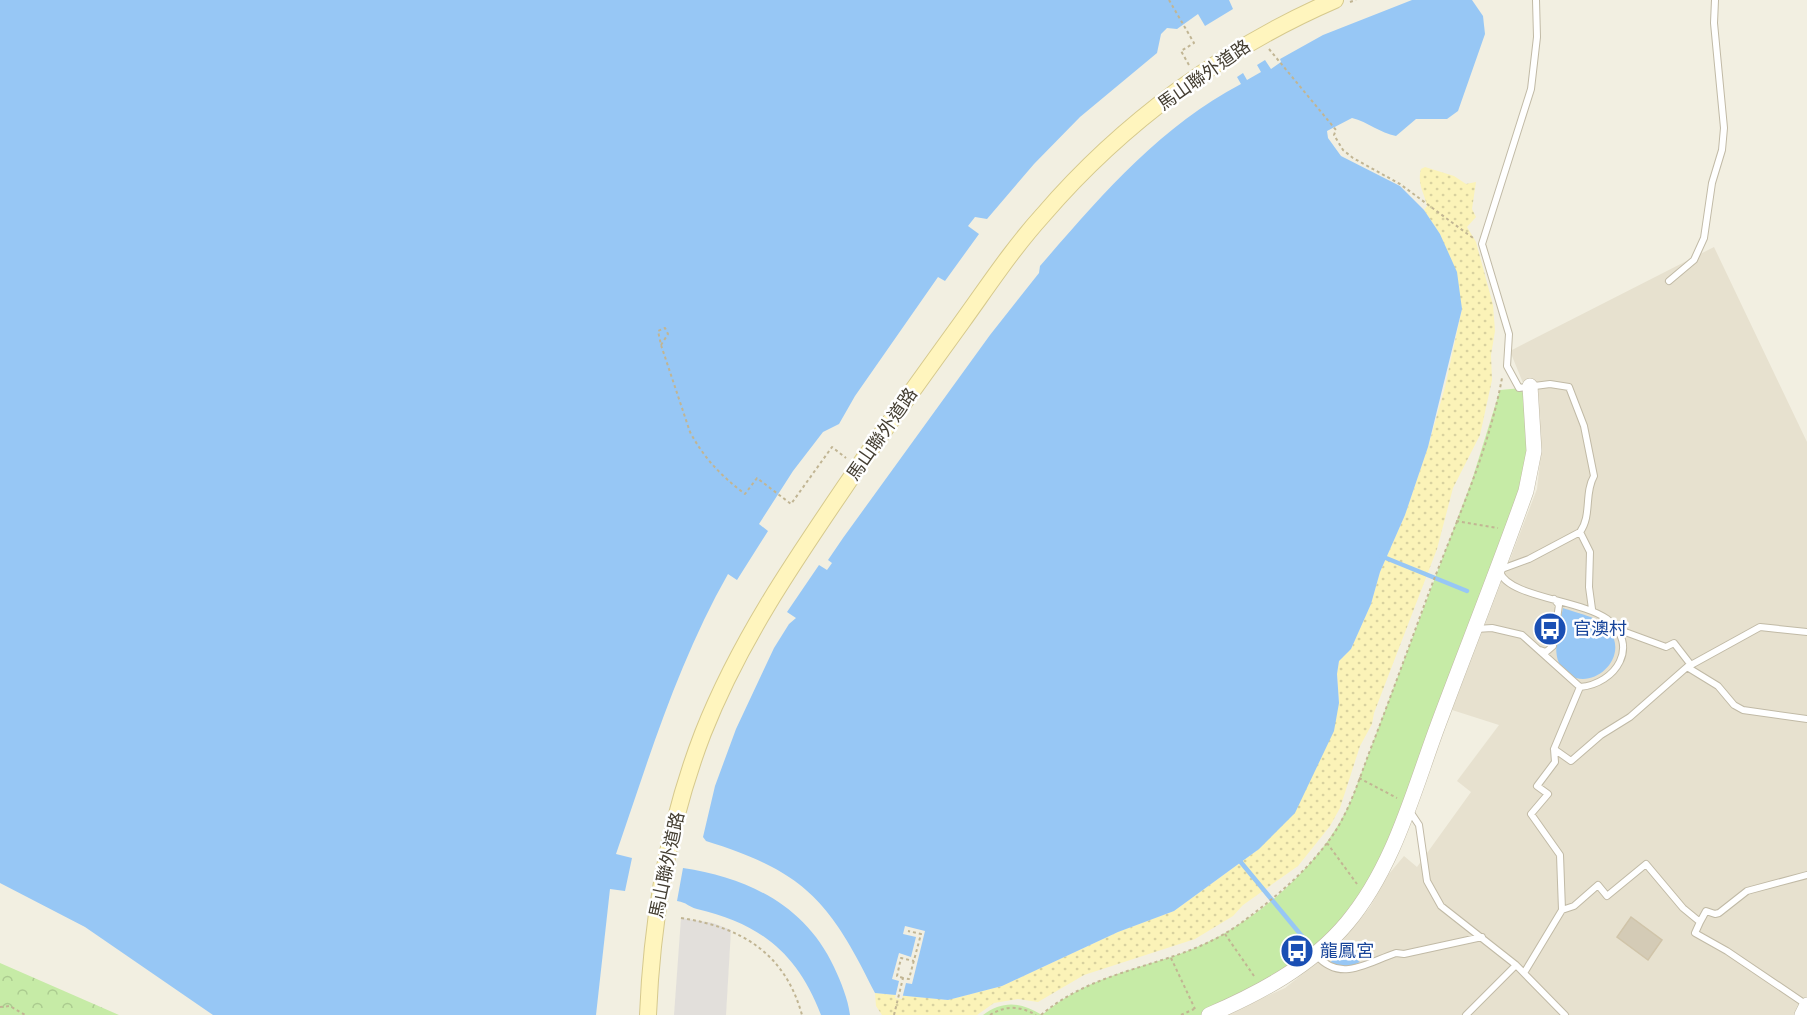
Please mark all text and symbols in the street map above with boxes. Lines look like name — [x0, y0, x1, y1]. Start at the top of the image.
street label: 馬山聯外道路 — [1153, 34, 1254, 114]
street label: 馬山聯外道路 — [841, 383, 921, 484]
bus stop icon: 官澳村 — [1532, 611, 1568, 647]
place label: 官澳村 — [1573, 617, 1627, 639]
street label: 馬山聯外道路 — [644, 810, 688, 920]
bus stop icon: 龍鳳宮 — [1279, 933, 1315, 969]
place label: 龍鳳宮 — [1320, 939, 1374, 961]

